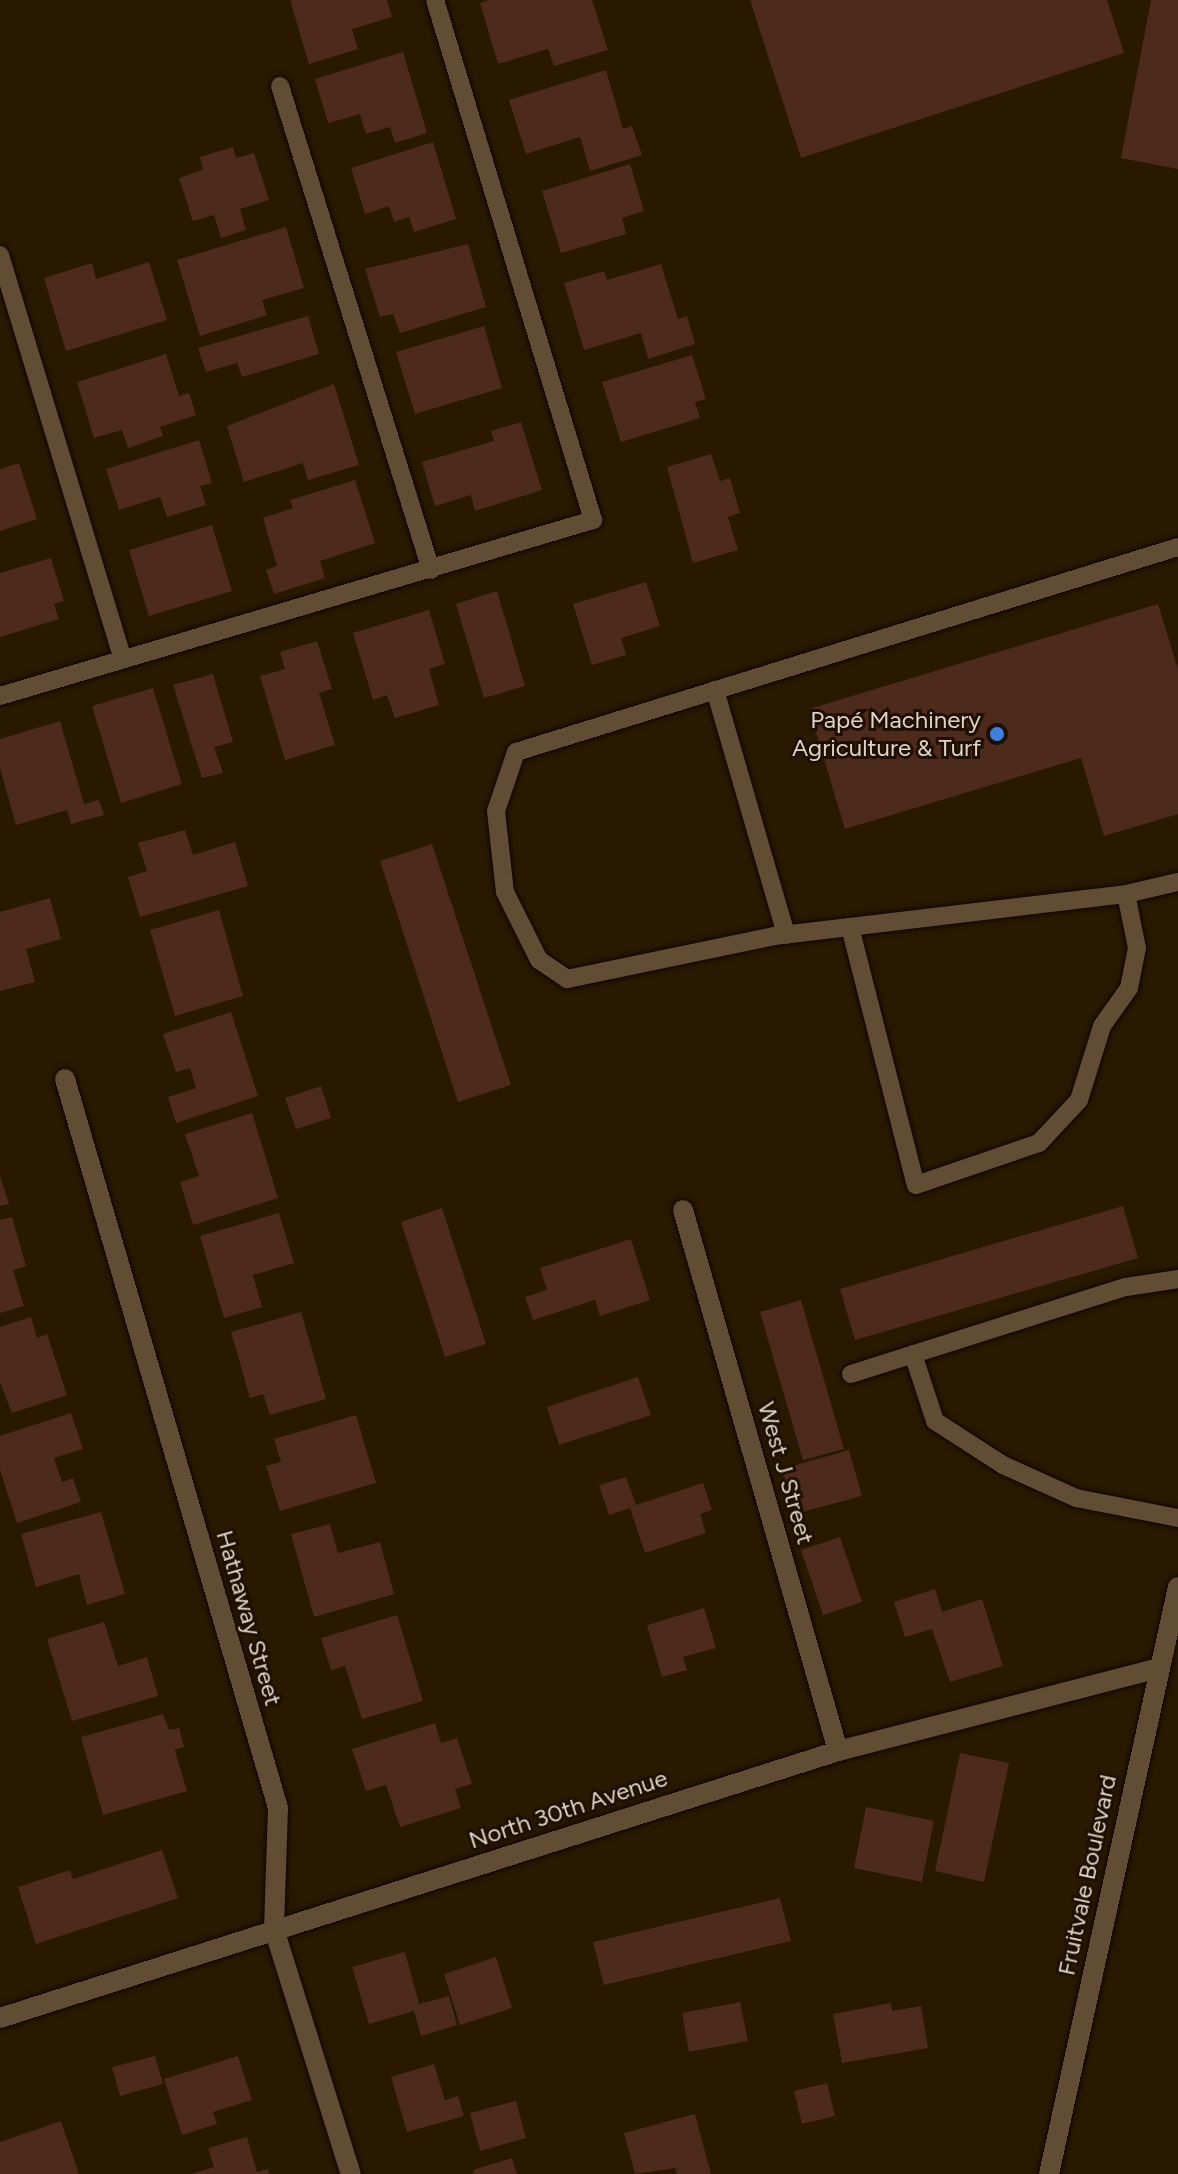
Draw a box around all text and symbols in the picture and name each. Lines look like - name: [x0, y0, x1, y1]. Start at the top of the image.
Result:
- place label: Papé Machinery Agriculture & Turf: [792, 706, 981, 762]
- marker: Papé Machinery Agriculture & Turf: [988, 725, 1006, 743]
- street label: West J Street: [752, 1398, 820, 1548]
- street label: Hathaway Street: [210, 1527, 288, 1709]
- street label: North 30th Avenue: [465, 1763, 671, 1855]
- street label: Fruitvale Boulevard: [1052, 1772, 1122, 1978]

